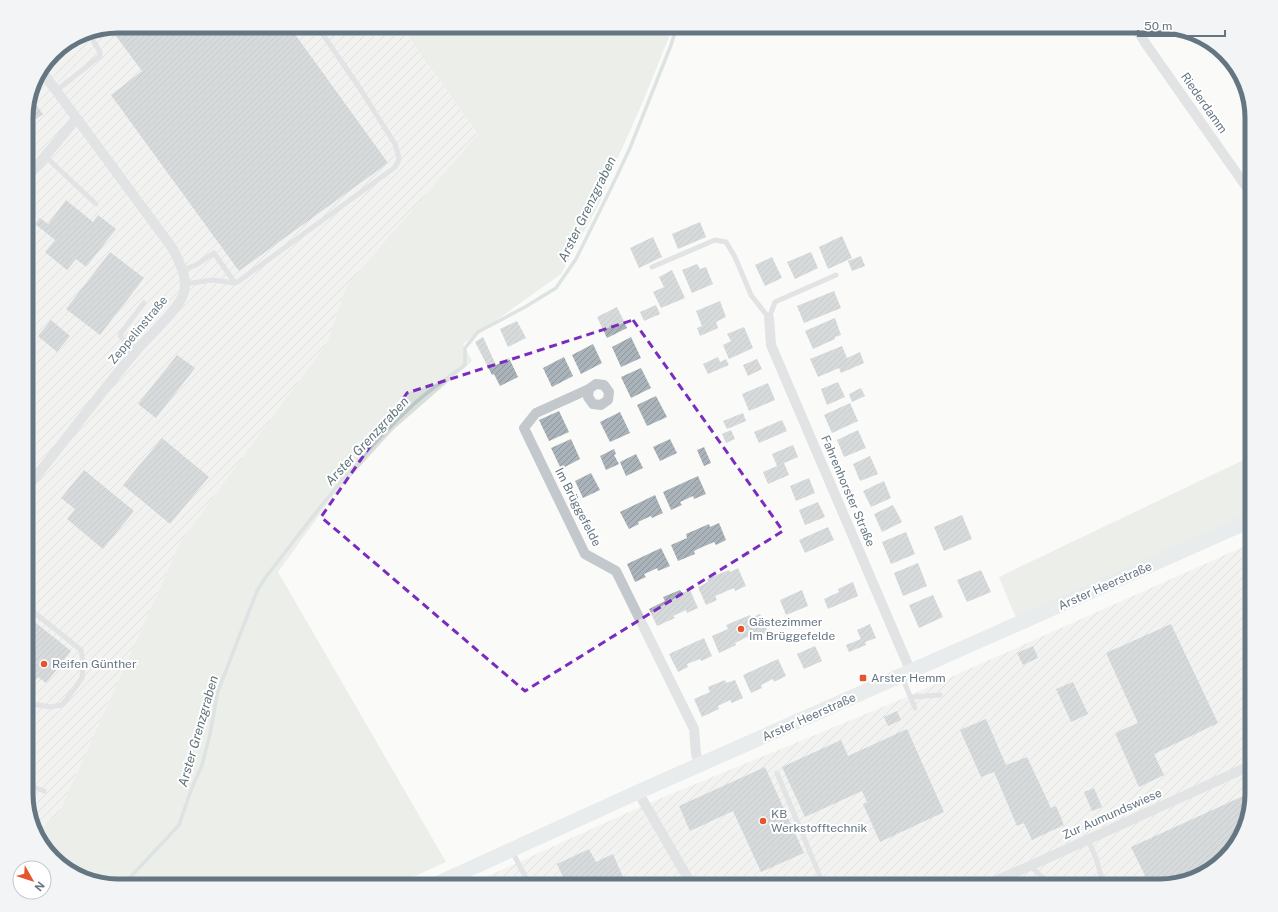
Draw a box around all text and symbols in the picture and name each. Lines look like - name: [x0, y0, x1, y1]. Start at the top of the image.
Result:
- scale bar: [1138, 12, 1225, 38]
- text: 50 m: [1144, 19, 1172, 33]
- street label: Riederdamm: [1178, 70, 1230, 136]
- water label: Arster Grenzgraben: [555, 154, 619, 264]
- street label: Zeppelinstraße: [105, 293, 171, 367]
- water label: Arster Grenzgraben: [322, 394, 412, 488]
- street label: Fahrenhorster Straße: [818, 433, 878, 549]
- street label: Im Brüggefelde: [552, 465, 604, 549]
- street label: Arster Heerstraße: [1056, 559, 1154, 613]
- place label: Gästezimmer Im Brüggefelde: [749, 615, 835, 643]
- marker: Gästezimmer Im Brüggefelde: [736, 624, 746, 634]
- place label: Reifen Günther: [52, 657, 137, 671]
- marker: Reifen Günther: [39, 659, 49, 669]
- place label: Arster Hemm: [871, 671, 946, 685]
- marker: Arster Hemm: [858, 673, 868, 683]
- water label: Arster Grenzgraben: [175, 674, 221, 788]
- street label: Arster Heerstraße: [760, 690, 858, 744]
- street label: Zur Aumundswiese: [1060, 786, 1164, 842]
- place label: KB Werkstofftechnik: [771, 807, 867, 835]
- marker: KB Werkstofftechnik: [758, 816, 768, 826]
- north arrow: [12, 860, 52, 900]
- text: N: [32, 879, 47, 893]

